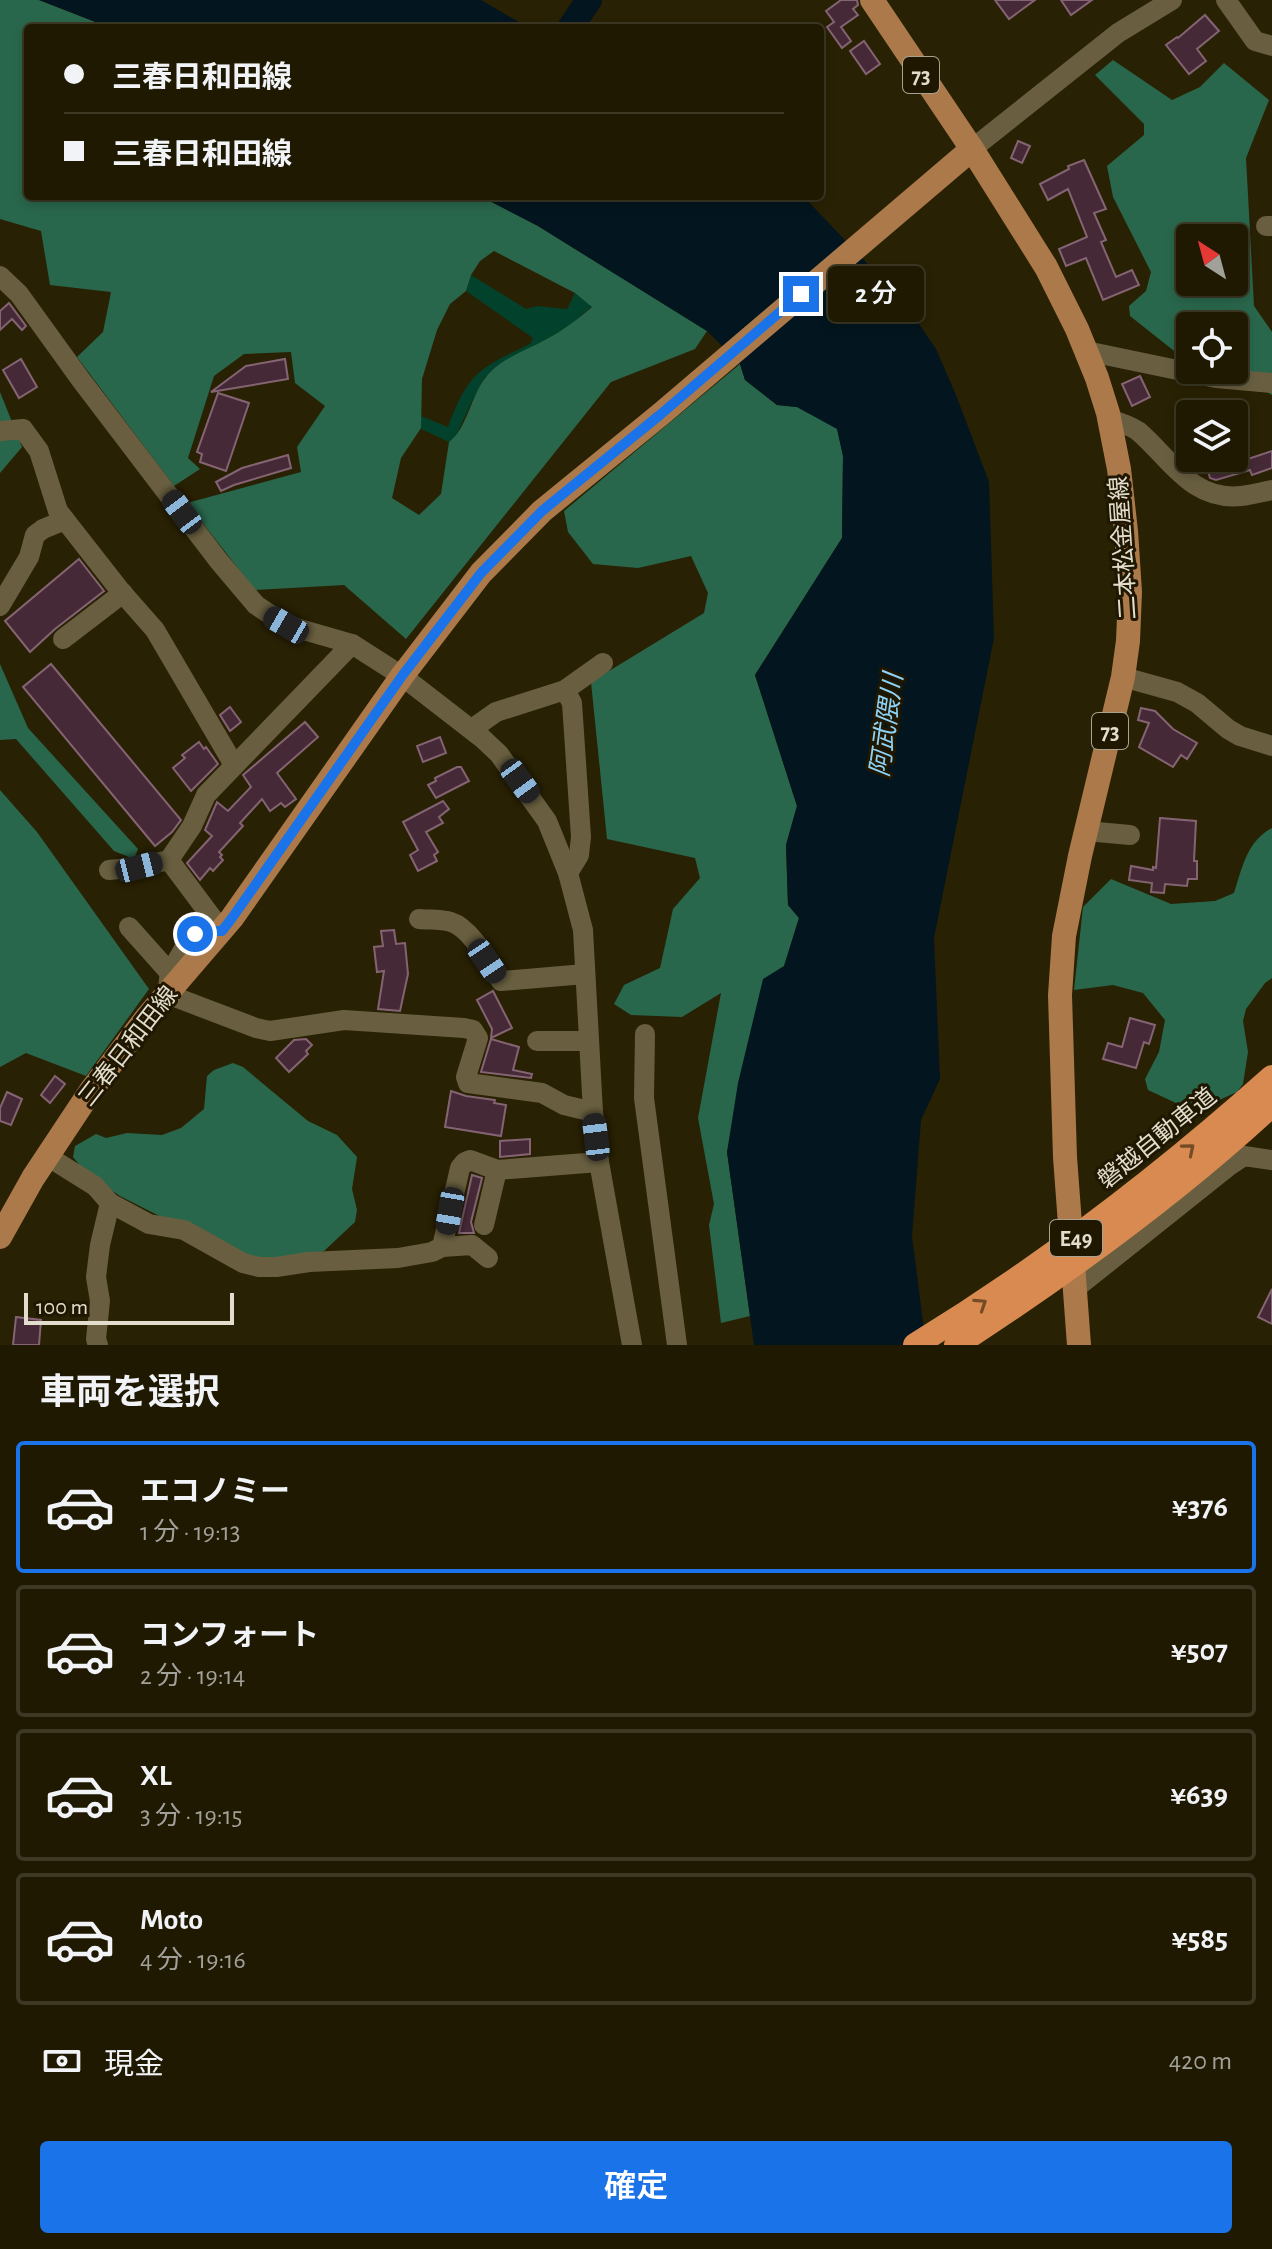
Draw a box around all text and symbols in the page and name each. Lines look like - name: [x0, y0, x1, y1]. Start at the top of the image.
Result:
- road number: 73: [903, 57, 939, 93]
- text: 三春日和田線: [112, 63, 292, 93]
- text: 三春日和田線: [112, 140, 292, 170]
- north arrow: [1176, 224, 1248, 296]
- map controls: [1176, 224, 1248, 472]
- callout: 2 分: [829, 266, 925, 322]
- route end: [783, 276, 819, 312]
- text: 2 分: [855, 281, 897, 307]
- button: locate: [1176, 312, 1248, 384]
- button: layers: [1176, 400, 1248, 472]
- street label: 二本松金屋線: [1105, 475, 1141, 621]
- car: [158, 486, 206, 538]
- car: [259, 603, 313, 647]
- water label: 阿武隈川: [866, 669, 908, 778]
- road number: 73: [1092, 713, 1128, 749]
- car: [496, 755, 544, 807]
- car: [113, 850, 165, 884]
- route start: [177, 916, 213, 952]
- car: [464, 934, 510, 988]
- street label: 三春日和田線: [73, 981, 183, 1111]
- street label: 磐越自動車道: [1093, 1083, 1221, 1193]
- car: [581, 1112, 611, 1162]
- one-way arrow: [1180, 1144, 1195, 1159]
- car: [434, 1185, 466, 1237]
- road number: E49: [1050, 1220, 1102, 1256]
- scale bar: [24, 1289, 234, 1325]
- text: 100 m: [36, 1296, 88, 1318]
- one-way arrow: [972, 1299, 987, 1314]
- text: 車両を選択: [40, 1375, 220, 1411]
- icon: car: [44, 1471, 116, 1543]
- text: エコノミー: [140, 1477, 290, 1507]
- text: ¥376: [1172, 1492, 1228, 1522]
- text: 1 分 · 19:13: [140, 1519, 241, 1545]
- icon: car: [44, 1615, 116, 1687]
- text: コンフォート: [140, 1621, 319, 1651]
- text: ¥507: [1171, 1636, 1228, 1666]
- text: 2 分 · 19:14: [140, 1663, 245, 1689]
- icon: car: [44, 1759, 116, 1831]
- text: XL: [140, 1761, 172, 1791]
- text: ¥639: [1170, 1780, 1228, 1810]
- text: 3 分 · 19:15: [140, 1803, 242, 1829]
- icon: car: [44, 1903, 116, 1975]
- text: Moto: [140, 1905, 203, 1935]
- text: ¥585: [1172, 1924, 1228, 1954]
- text: 4 分 · 19:16: [140, 1947, 246, 1973]
- icon: cash: [40, 2039, 84, 2083]
- text: 420 m: [1169, 2048, 1232, 2074]
- text: 現金: [104, 2050, 164, 2080]
- button: 確定: [40, 2141, 1232, 2233]

